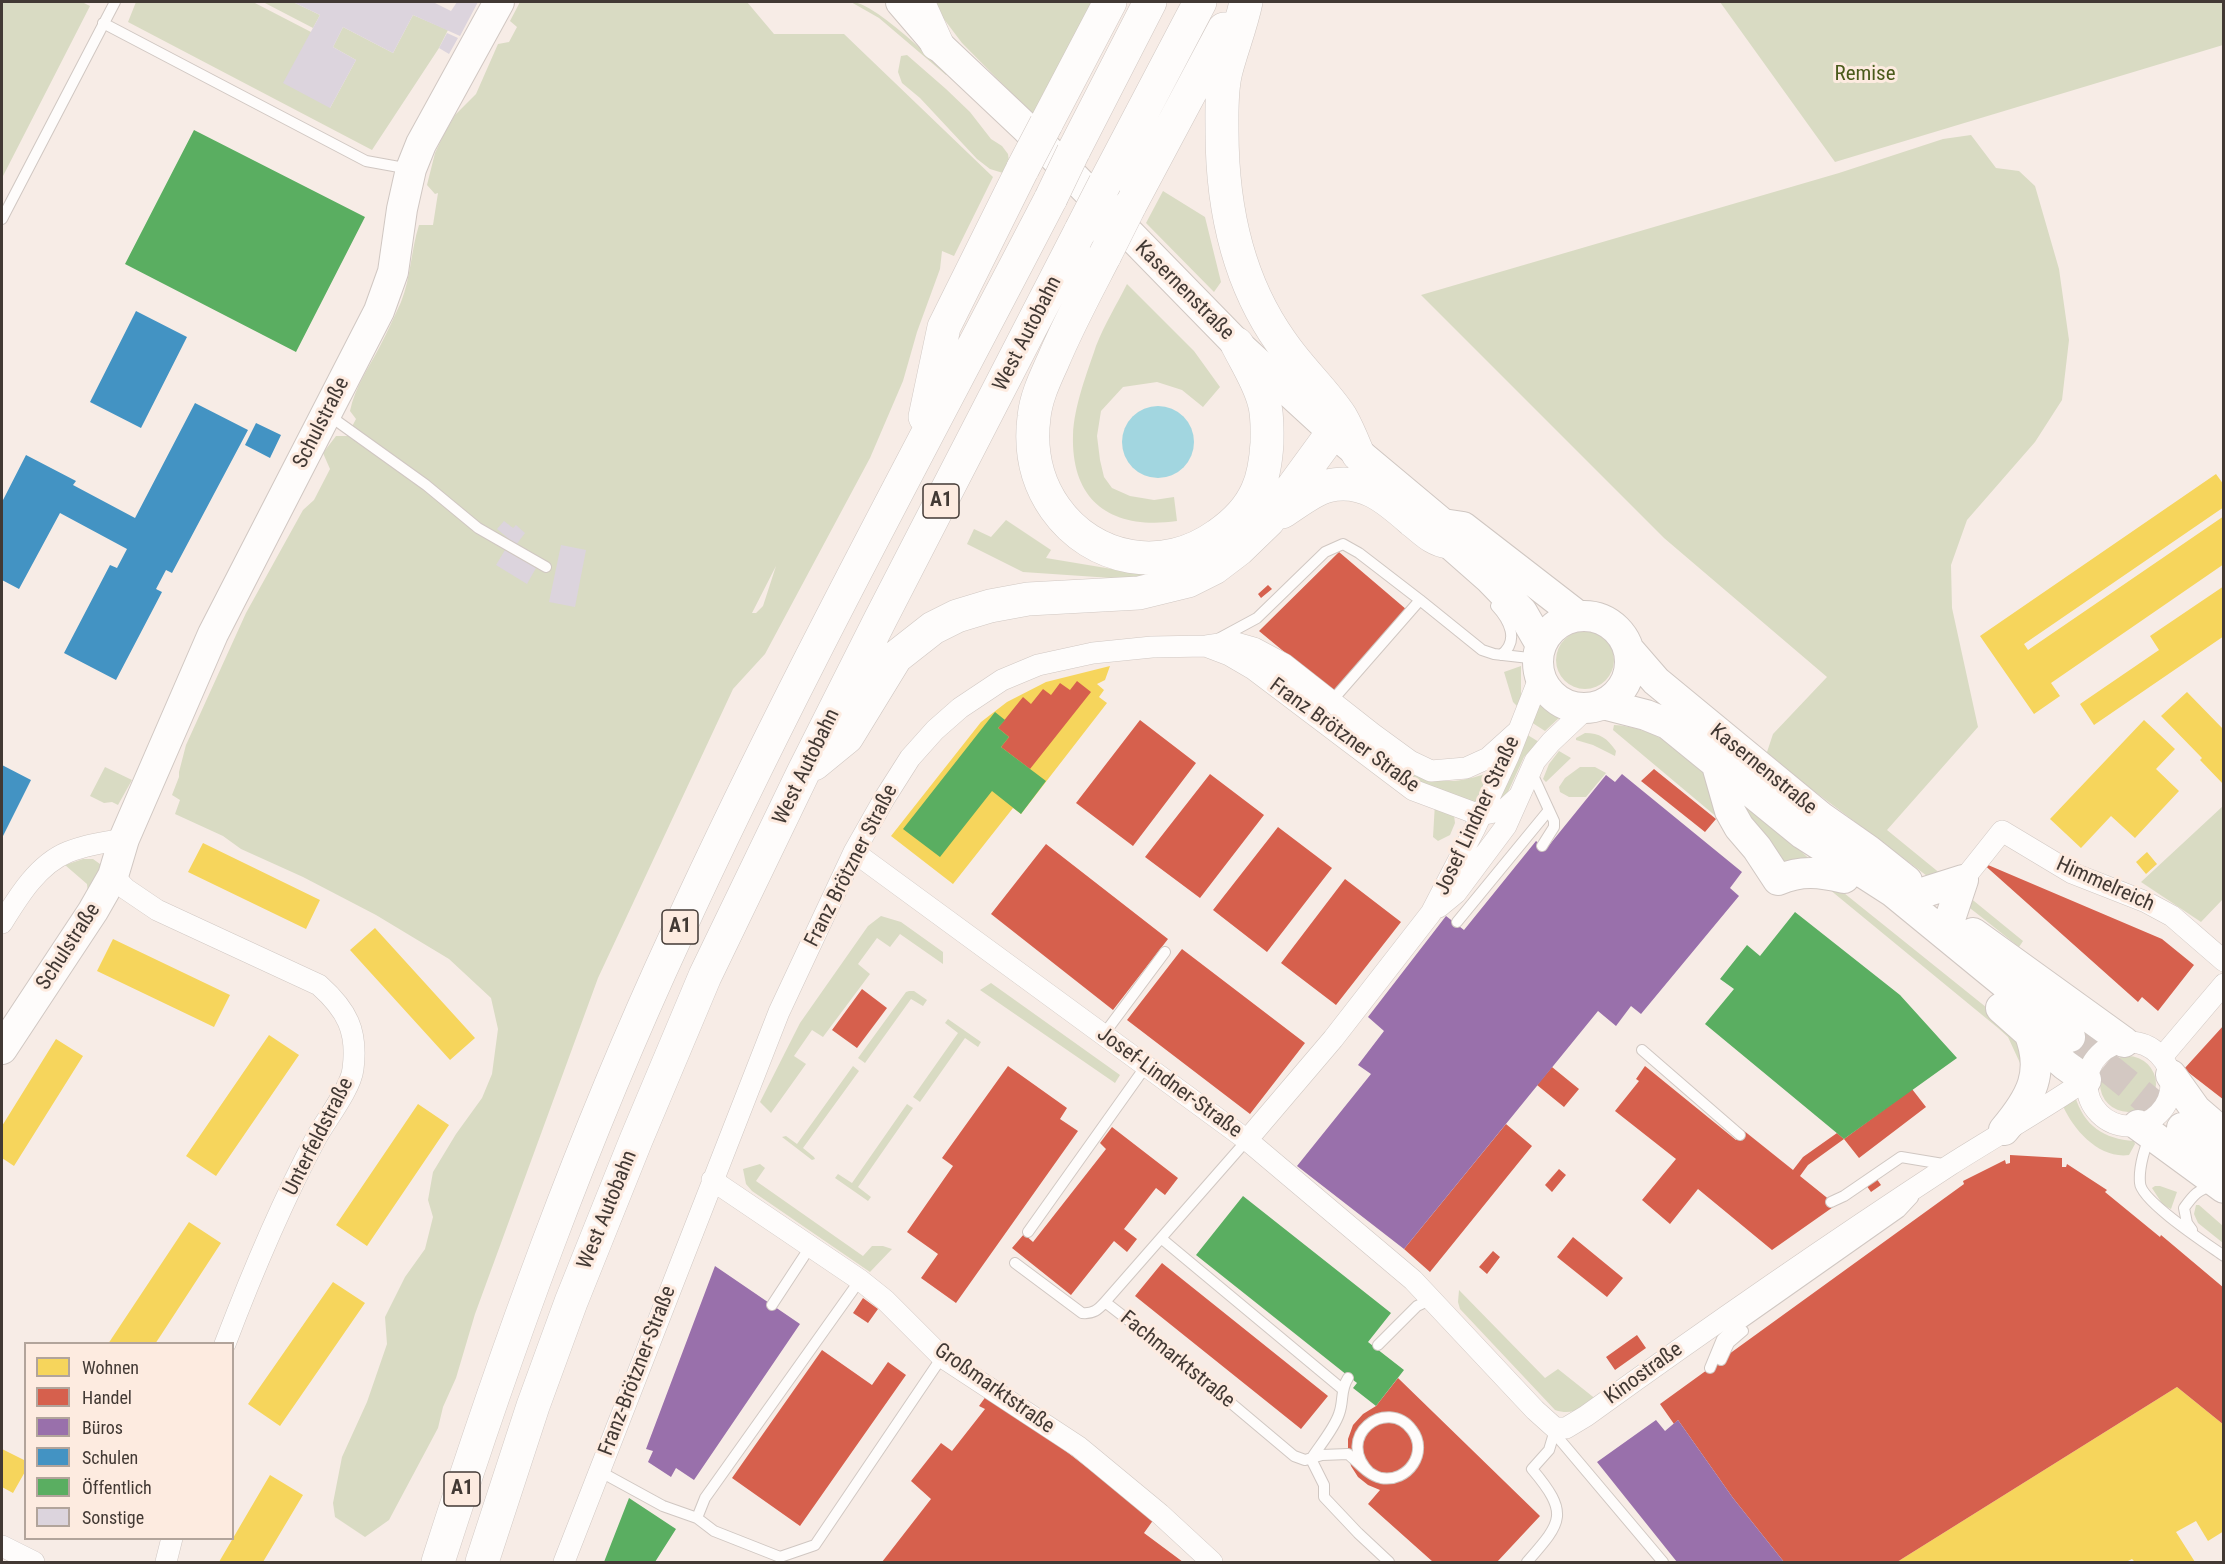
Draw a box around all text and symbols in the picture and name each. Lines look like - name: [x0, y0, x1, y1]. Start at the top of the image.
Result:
- park label: Remise: [1834, 62, 1896, 88]
- street label: Kasernenstraße: [1129, 236, 1239, 346]
- street label: West Autobahn: [988, 272, 1068, 396]
- street label: Schulstraße: [288, 373, 356, 473]
- road number: A1: [923, 484, 959, 518]
- street label: Franz Brötzner Straße: [1264, 673, 1424, 799]
- street label: West Autobahn: [768, 705, 846, 829]
- street label: Kasernenstraße: [1704, 719, 1822, 821]
- street label: Josef Lindner Straße: [1430, 733, 1526, 899]
- street label: Franz Brötzner Straße: [800, 781, 904, 951]
- street label: Himmelreich: [2052, 852, 2158, 918]
- street label: Schulstraße: [32, 899, 106, 995]
- road number: A1: [662, 910, 698, 944]
- street label: Josef-Lindner-Straße: [1092, 1022, 1246, 1144]
- street label: Unterfeldstraße: [279, 1074, 359, 1200]
- street label: West Autobahn: [573, 1147, 643, 1273]
- street label: Franz-Brötzner-Straße: [594, 1283, 682, 1459]
- street label: Fachmarktstraße: [1115, 1306, 1239, 1414]
- street label: Kinostraße: [1600, 1337, 1688, 1411]
- street label: Großmarktstraße: [929, 1338, 1059, 1440]
- legend: [24, 1342, 234, 1540]
- text: Wohnen: [82, 1357, 139, 1378]
- text: Handel: [82, 1387, 132, 1408]
- text: Büros: [82, 1417, 123, 1438]
- text: Schulen: [82, 1447, 138, 1468]
- road number: A1: [444, 1472, 480, 1506]
- text: Öffentlich: [82, 1477, 152, 1498]
- text: Sonstige: [82, 1507, 144, 1528]

